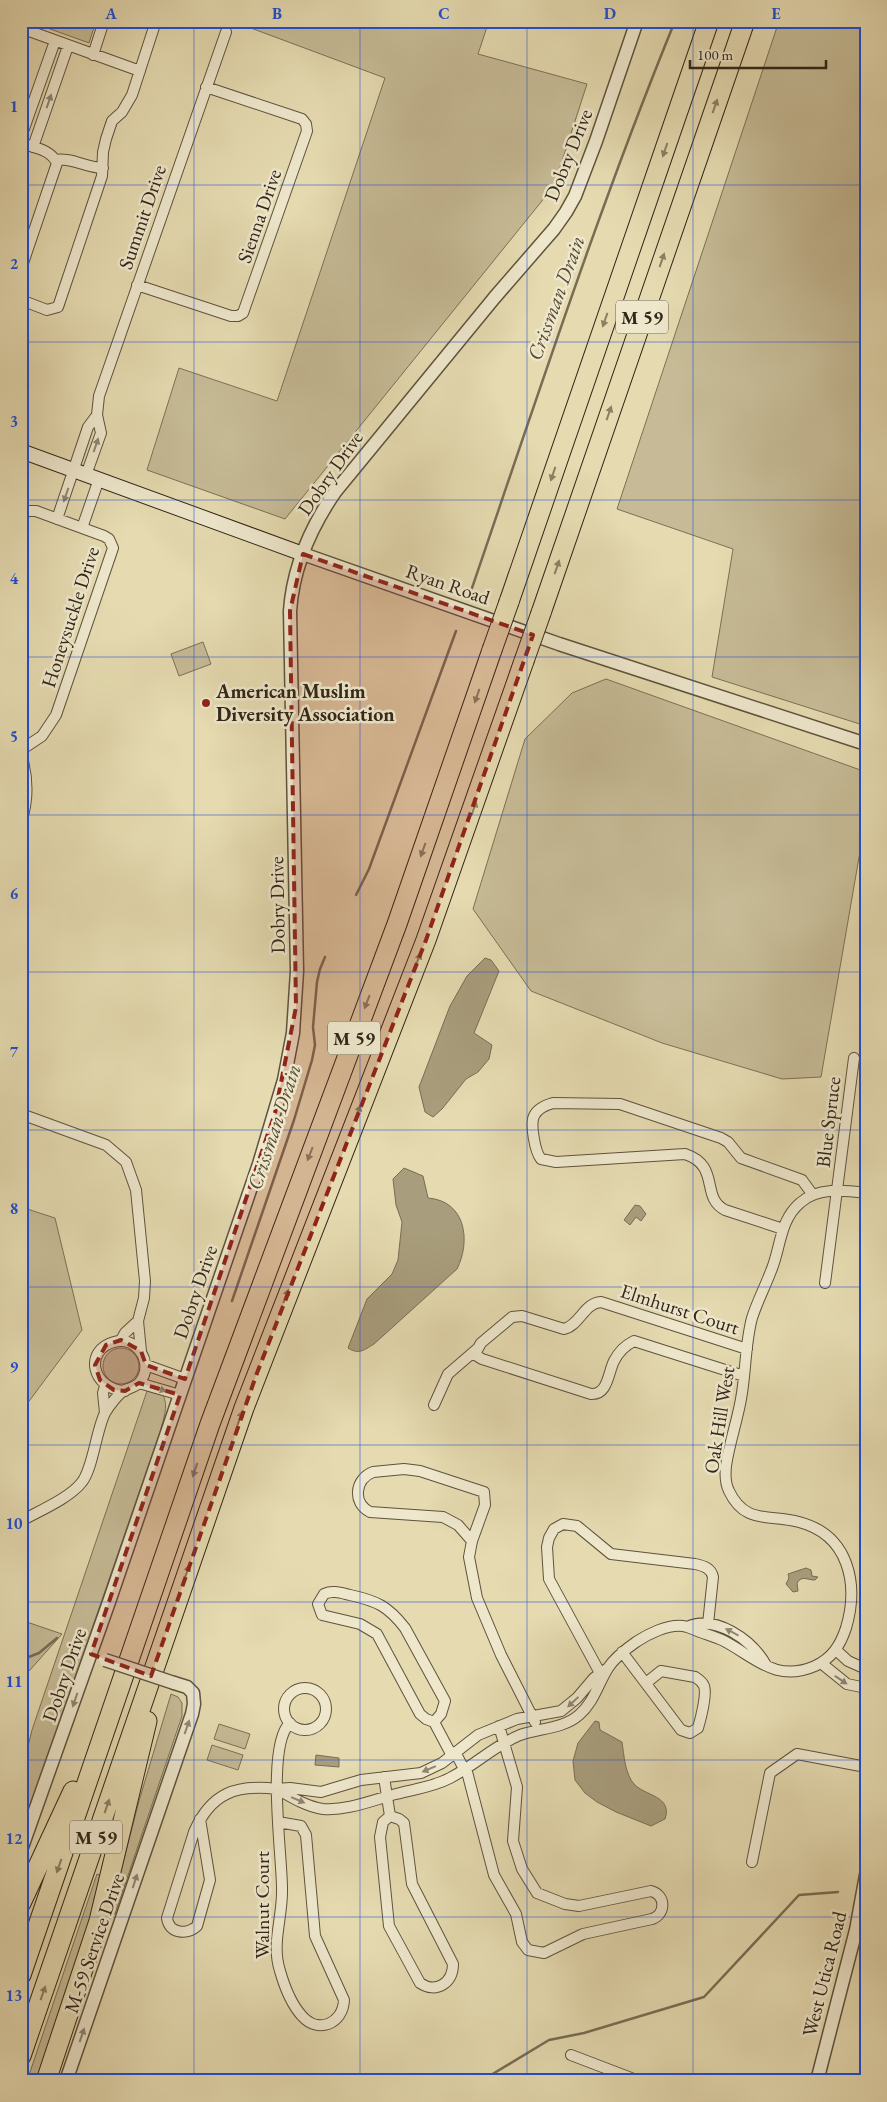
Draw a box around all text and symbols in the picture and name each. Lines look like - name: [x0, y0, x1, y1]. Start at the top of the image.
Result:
- text: A: [104, 3, 117, 24]
- text: B: [272, 3, 282, 24]
- text: C: [438, 3, 450, 24]
- text: D: [604, 3, 616, 24]
- text: E: [771, 3, 781, 24]
- scale bar: [690, 38, 826, 70]
- text: 100 m: [697, 45, 734, 64]
- one-way arrow: [45, 93, 53, 108]
- text: 1: [10, 96, 18, 117]
- one-way arrow: [711, 98, 719, 113]
- street label: Dobry Drive: [538, 105, 598, 205]
- one-way arrow: [660, 143, 668, 158]
- street label: Summit Drive: [112, 161, 172, 273]
- street label: Sienna Drive: [231, 165, 287, 266]
- water label: Crissman Drain: [521, 232, 591, 364]
- one-way arrow: [659, 252, 666, 267]
- text: 2: [10, 253, 19, 274]
- road number: M 59: [616, 300, 668, 334]
- one-way arrow: [601, 313, 609, 328]
- one-way arrow: [606, 406, 613, 421]
- text: 3: [10, 411, 18, 432]
- street label: Dobry Drive: [291, 425, 369, 520]
- one-way arrow: [93, 438, 101, 453]
- one-way arrow: [549, 467, 557, 482]
- one-way arrow: [62, 488, 70, 503]
- street label: Honeysuckle Drive: [35, 543, 105, 691]
- street label: Ryan Road: [403, 558, 494, 611]
- one-way arrow: [553, 559, 561, 574]
- text: 4: [10, 568, 19, 589]
- place label: American Muslim Diversity Association: [215, 678, 395, 727]
- one-way arrow: [473, 689, 480, 704]
- marker: American Muslim Diversity Association: [200, 697, 212, 709]
- text: 5: [10, 726, 18, 747]
- one-way arrow: [470, 800, 478, 815]
- one-way arrow: [419, 843, 427, 858]
- street label: Dobry Drive: [263, 856, 291, 954]
- text: 6: [10, 883, 19, 904]
- one-way arrow: [415, 953, 422, 968]
- one-way arrow: [363, 995, 370, 1010]
- road number: M 59: [328, 1021, 380, 1054]
- text: 7: [10, 1041, 19, 1062]
- water label: Crissman Drain: [241, 1061, 307, 1193]
- street label: Blue Spruce: [810, 1075, 846, 1169]
- one-way arrow: [355, 1105, 363, 1119]
- one-way arrow: [306, 1147, 313, 1162]
- text: 8: [10, 1198, 18, 1219]
- street label: Dobry Drive: [167, 1242, 223, 1342]
- street label: Elmhurst Court: [617, 1278, 743, 1341]
- one-way arrow: [283, 1288, 291, 1303]
- text: 9: [10, 1356, 19, 1377]
- street label: Oak Hill West: [698, 1364, 740, 1475]
- one-way arrow: [152, 1385, 167, 1393]
- one-way arrow: [237, 1411, 244, 1426]
- one-way arrow: [190, 1463, 198, 1478]
- text: 10: [6, 1513, 23, 1534]
- one-way arrow: [183, 1564, 191, 1579]
- street label: Dobry Drive: [36, 1625, 92, 1725]
- one-way arrow: [725, 1628, 739, 1637]
- text: 11: [6, 1671, 22, 1692]
- one-way arrow: [835, 1675, 848, 1684]
- one-way arrow: [71, 1693, 78, 1708]
- one-way arrow: [567, 1696, 579, 1708]
- one-way arrow: [184, 1719, 192, 1734]
- one-way arrow: [422, 1766, 436, 1774]
- one-way arrow: [291, 1797, 306, 1805]
- one-way arrow: [103, 1798, 111, 1813]
- road number: M 59: [70, 1820, 122, 1854]
- text: 12: [6, 1828, 23, 1849]
- street label: Walnut Court: [249, 1850, 275, 1959]
- one-way arrow: [55, 1859, 63, 1874]
- street label: M-59 Service Drive: [58, 1869, 130, 2016]
- one-way arrow: [132, 1873, 140, 1888]
- street label: West Utica Road: [796, 1908, 852, 2039]
- text: 13: [6, 1985, 22, 2006]
- one-way arrow: [39, 1985, 47, 2000]
- one-way arrow: [79, 2027, 87, 2042]

